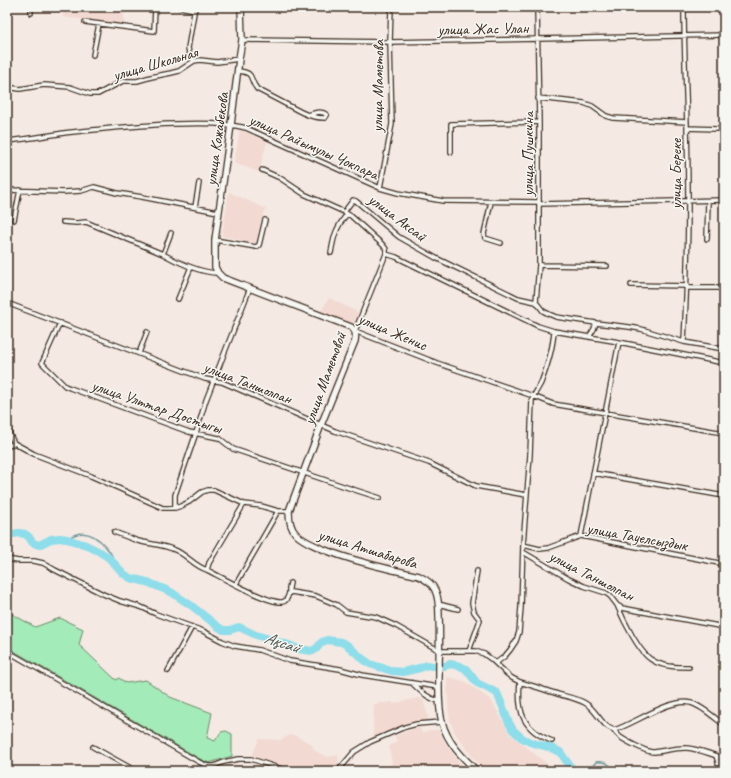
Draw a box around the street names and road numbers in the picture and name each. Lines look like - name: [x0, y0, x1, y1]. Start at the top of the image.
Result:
- street label: улица Жас Улан: [436, 18, 530, 40]
- street label: улица Маметова: [367, 39, 389, 133]
- street label: улица Школьная: [110, 42, 201, 86]
- street label: улица Кожабекова: [200, 90, 234, 188]
- street label: улица Райымулы Чокпара: [245, 109, 383, 185]
- street label: улица Пушкина: [518, 110, 538, 197]
- street label: улица Береке: [666, 137, 686, 210]
- street label: улица Аксай: [364, 189, 431, 247]
- street label: улица Женис: [354, 308, 431, 356]
- street label: улица Маметовой: [299, 328, 351, 428]
- street label: улица Таншолпан: [200, 357, 296, 409]
- street label: улица Улттар Достыгы: [88, 375, 226, 439]
- street label: улица Тауелсыздык: [584, 518, 691, 556]
- street label: улица Атшабарова: [315, 524, 420, 574]
- street label: улица Таншолпан: [545, 545, 639, 606]

